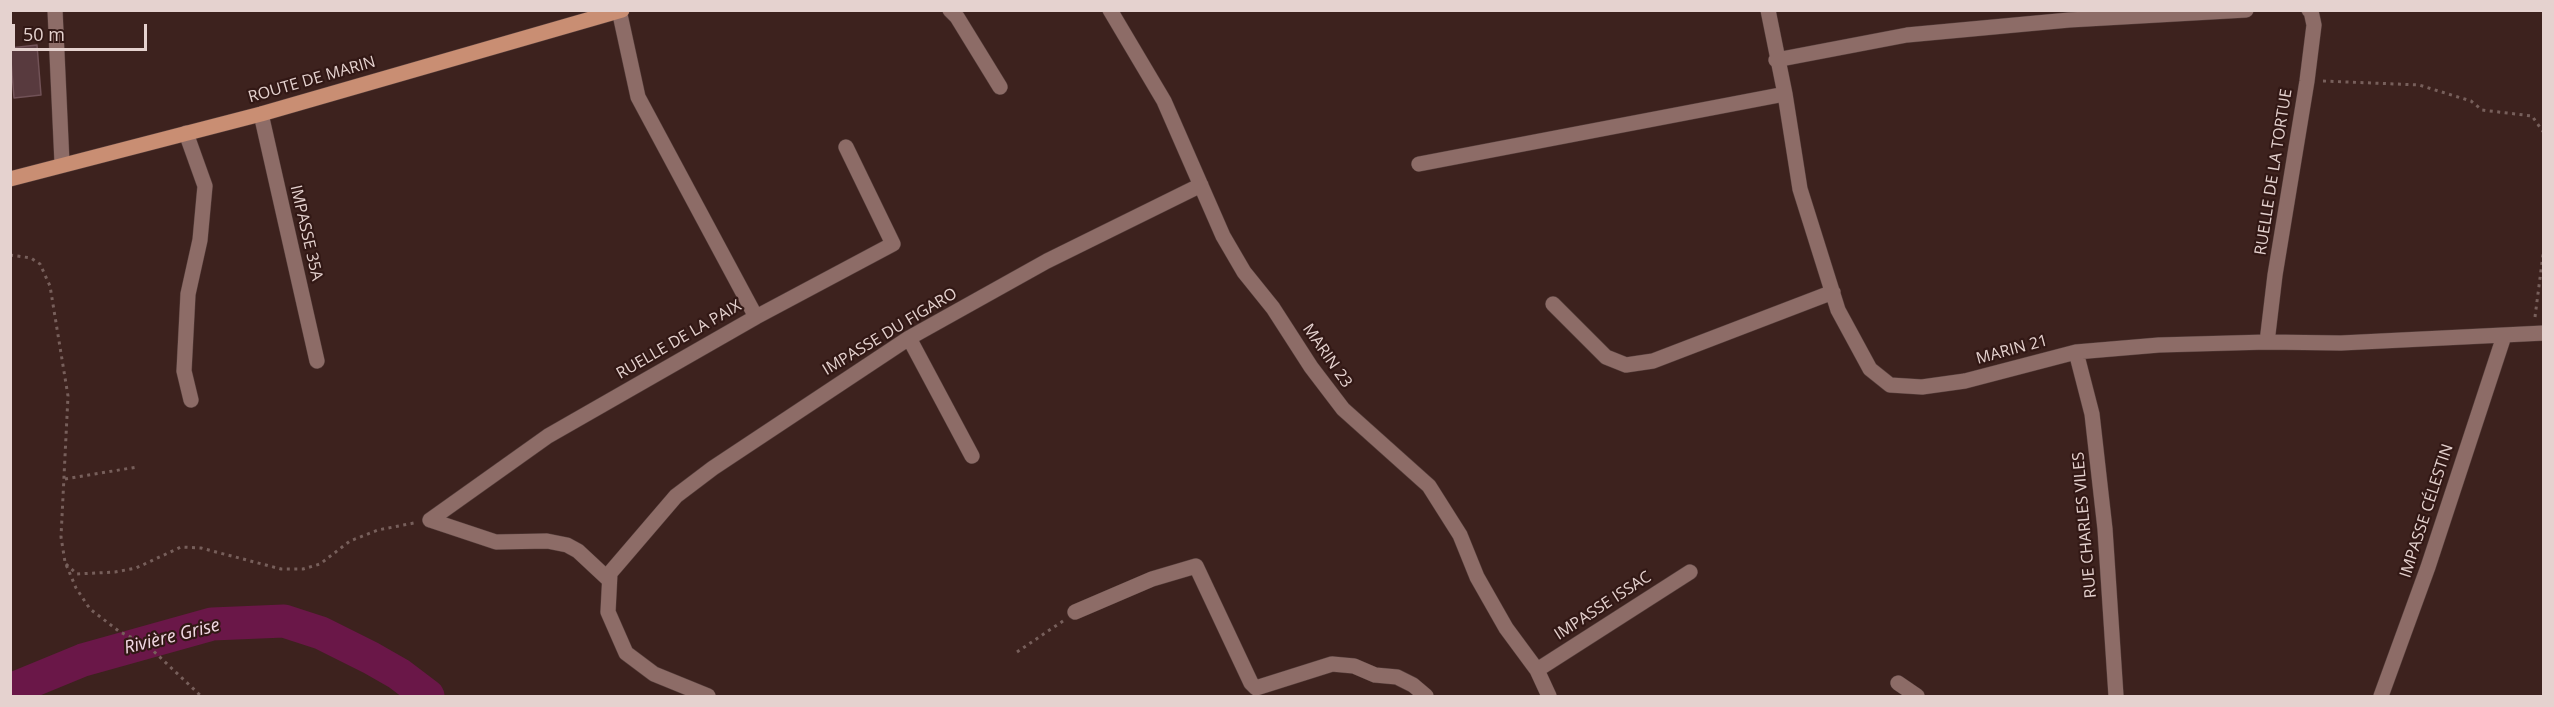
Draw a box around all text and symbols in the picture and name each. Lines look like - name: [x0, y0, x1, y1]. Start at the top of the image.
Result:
- scale bar: [15, 12, 150, 50]
- text: 50 m: [23, 22, 65, 46]
- street label: ROUTE DE MARIN: [246, 53, 378, 107]
- street label: RUELLE DE LA TORTUE: [2251, 88, 2297, 256]
- street label: IMPASSE 35A: [286, 183, 326, 283]
- street label: IMPASSE DU FIGARO: [819, 284, 961, 380]
- street label: RUELLE DE LA PAIX: [613, 296, 745, 384]
- street label: MARIN 23: [1298, 320, 1356, 392]
- street label: MARIN 21: [1974, 331, 2050, 369]
- street label: IMPASSE CÉLESTIN: [2396, 442, 2458, 580]
- street label: RUE CHARLES VILES: [2069, 451, 2101, 599]
- street label: IMPASSE ISSAC: [1551, 568, 1655, 644]
- water label: Rivière Grise: [122, 615, 222, 659]

